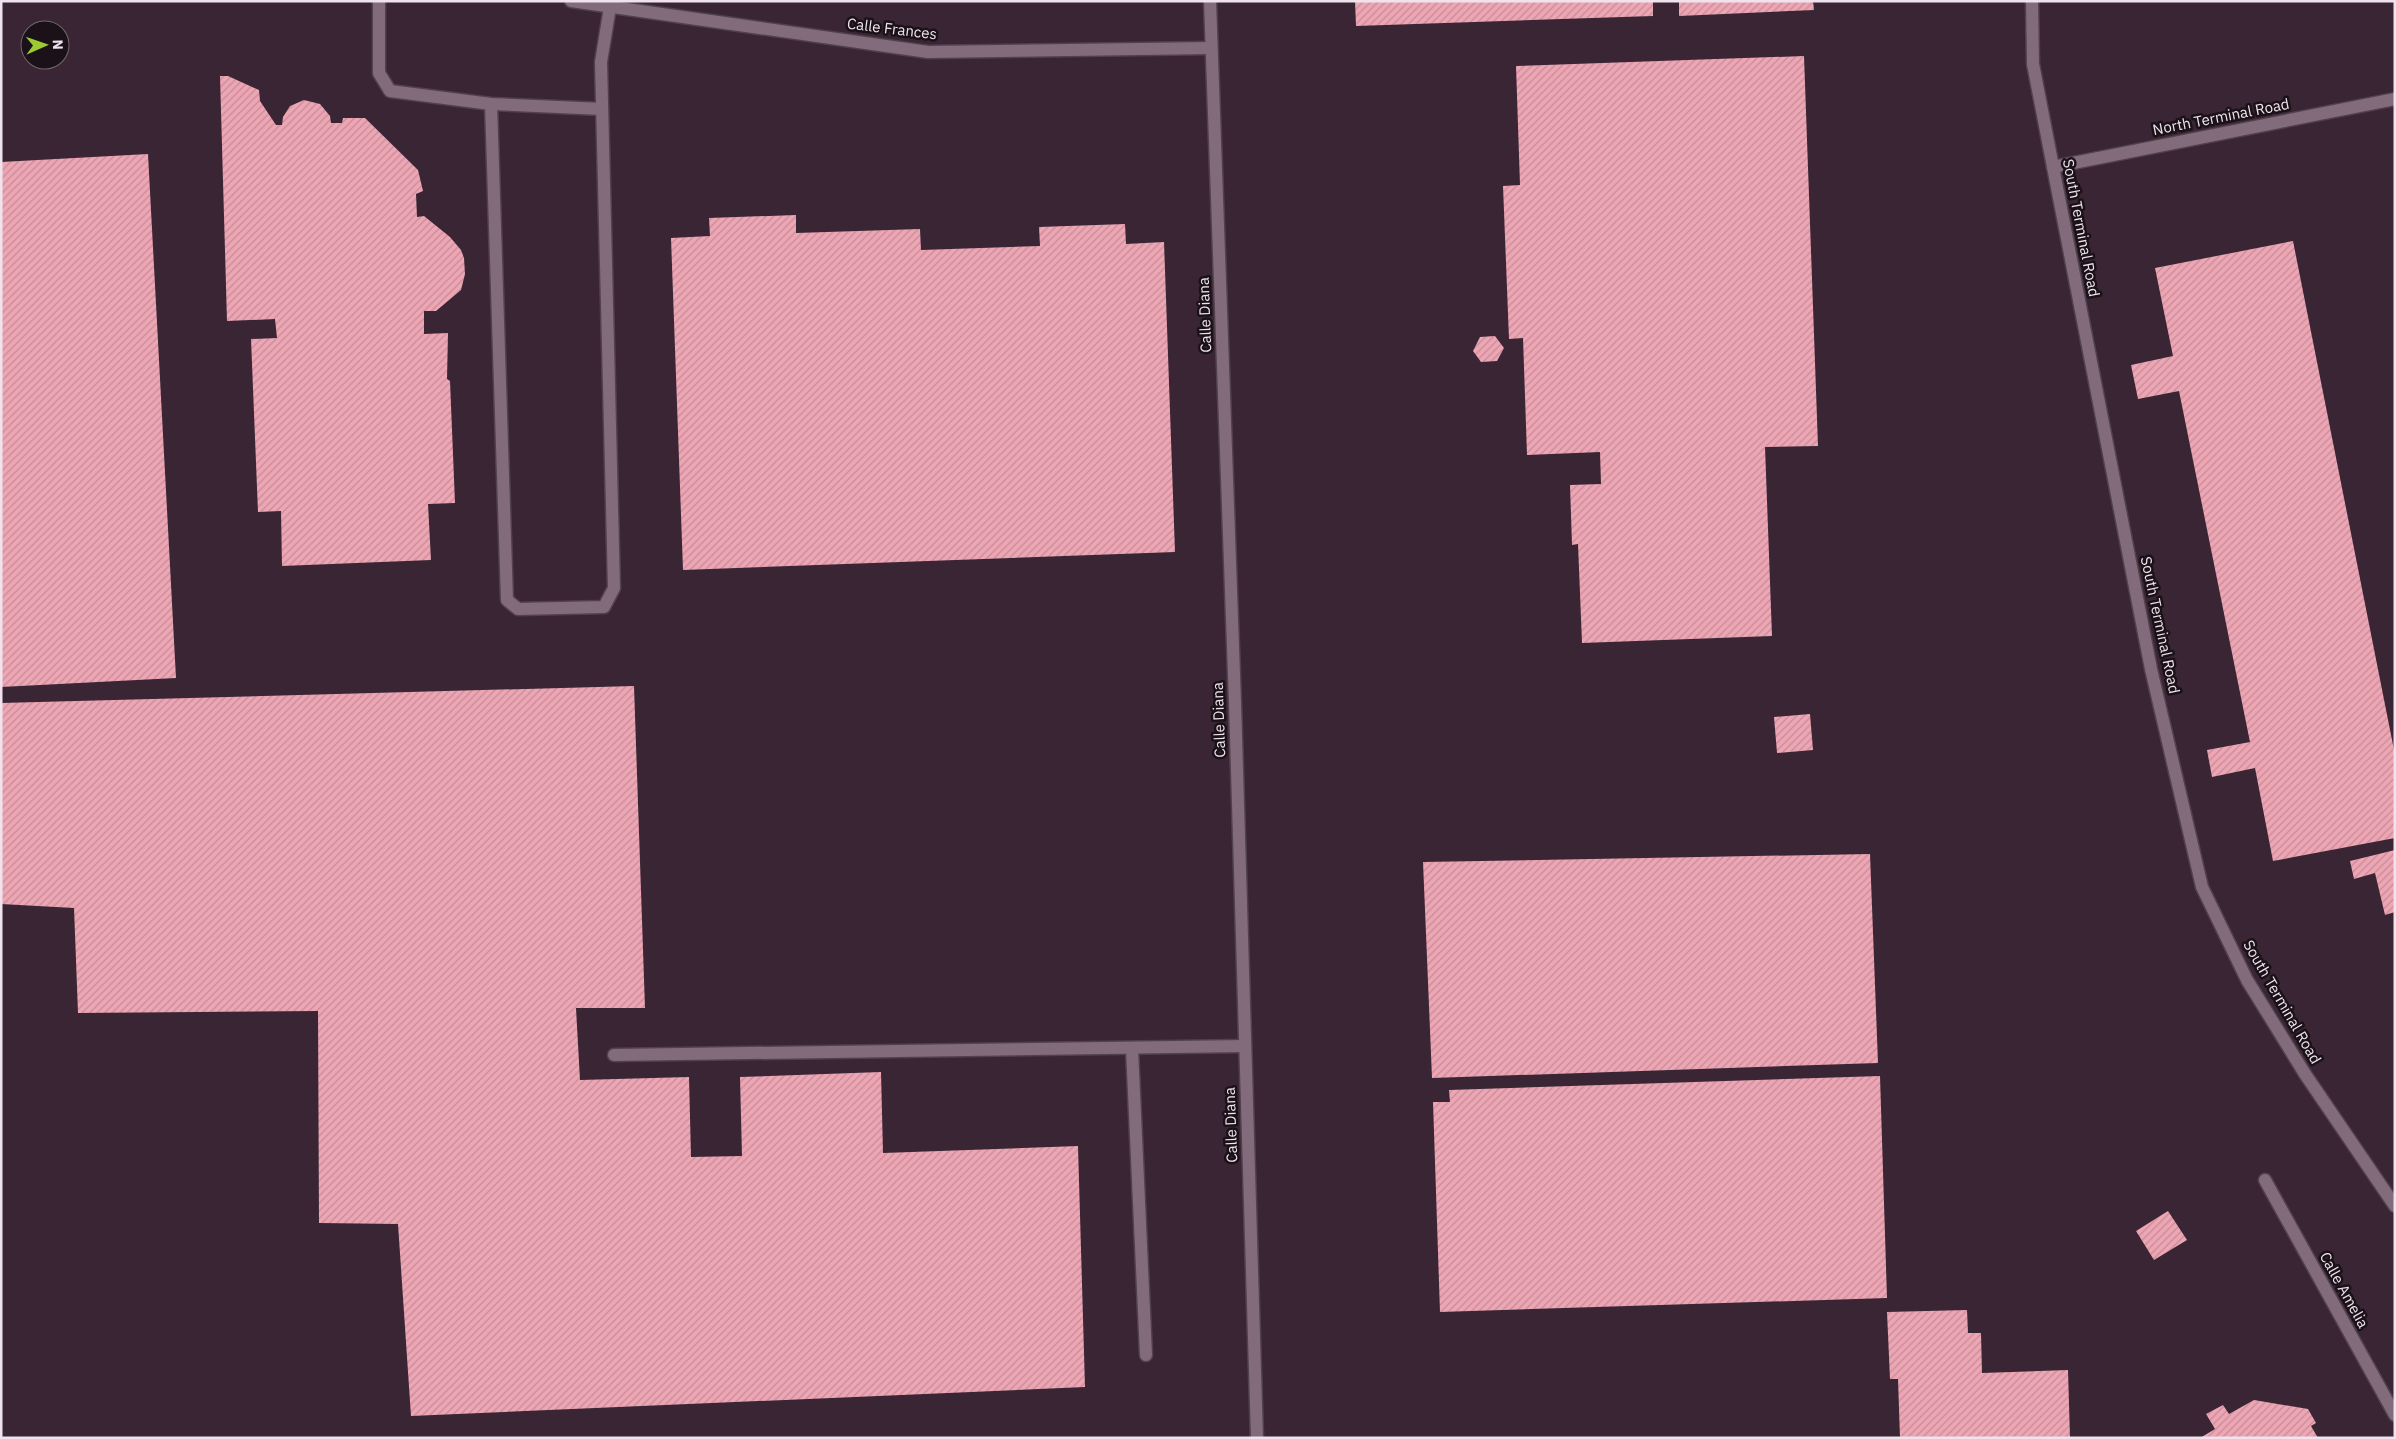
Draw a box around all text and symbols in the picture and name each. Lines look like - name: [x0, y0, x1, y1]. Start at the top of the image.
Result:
- street label: Calle Frances: [846, 14, 938, 43]
- north arrow: [20, 20, 70, 70]
- text: N: [49, 39, 67, 50]
- street label: North Terminal Road: [2151, 94, 2291, 139]
- street label: South Terminal Road: [2059, 157, 2104, 298]
- street label: Calle Diana: [1194, 277, 1215, 353]
- street label: South Terminal Road: [2137, 555, 2184, 695]
- street label: Calle Diana: [1208, 682, 1229, 758]
- street label: South Terminal Road: [2239, 936, 2326, 1067]
- street label: Calle Diana: [1220, 1087, 1241, 1163]
- street label: Calle Amelia: [2316, 1248, 2373, 1331]

